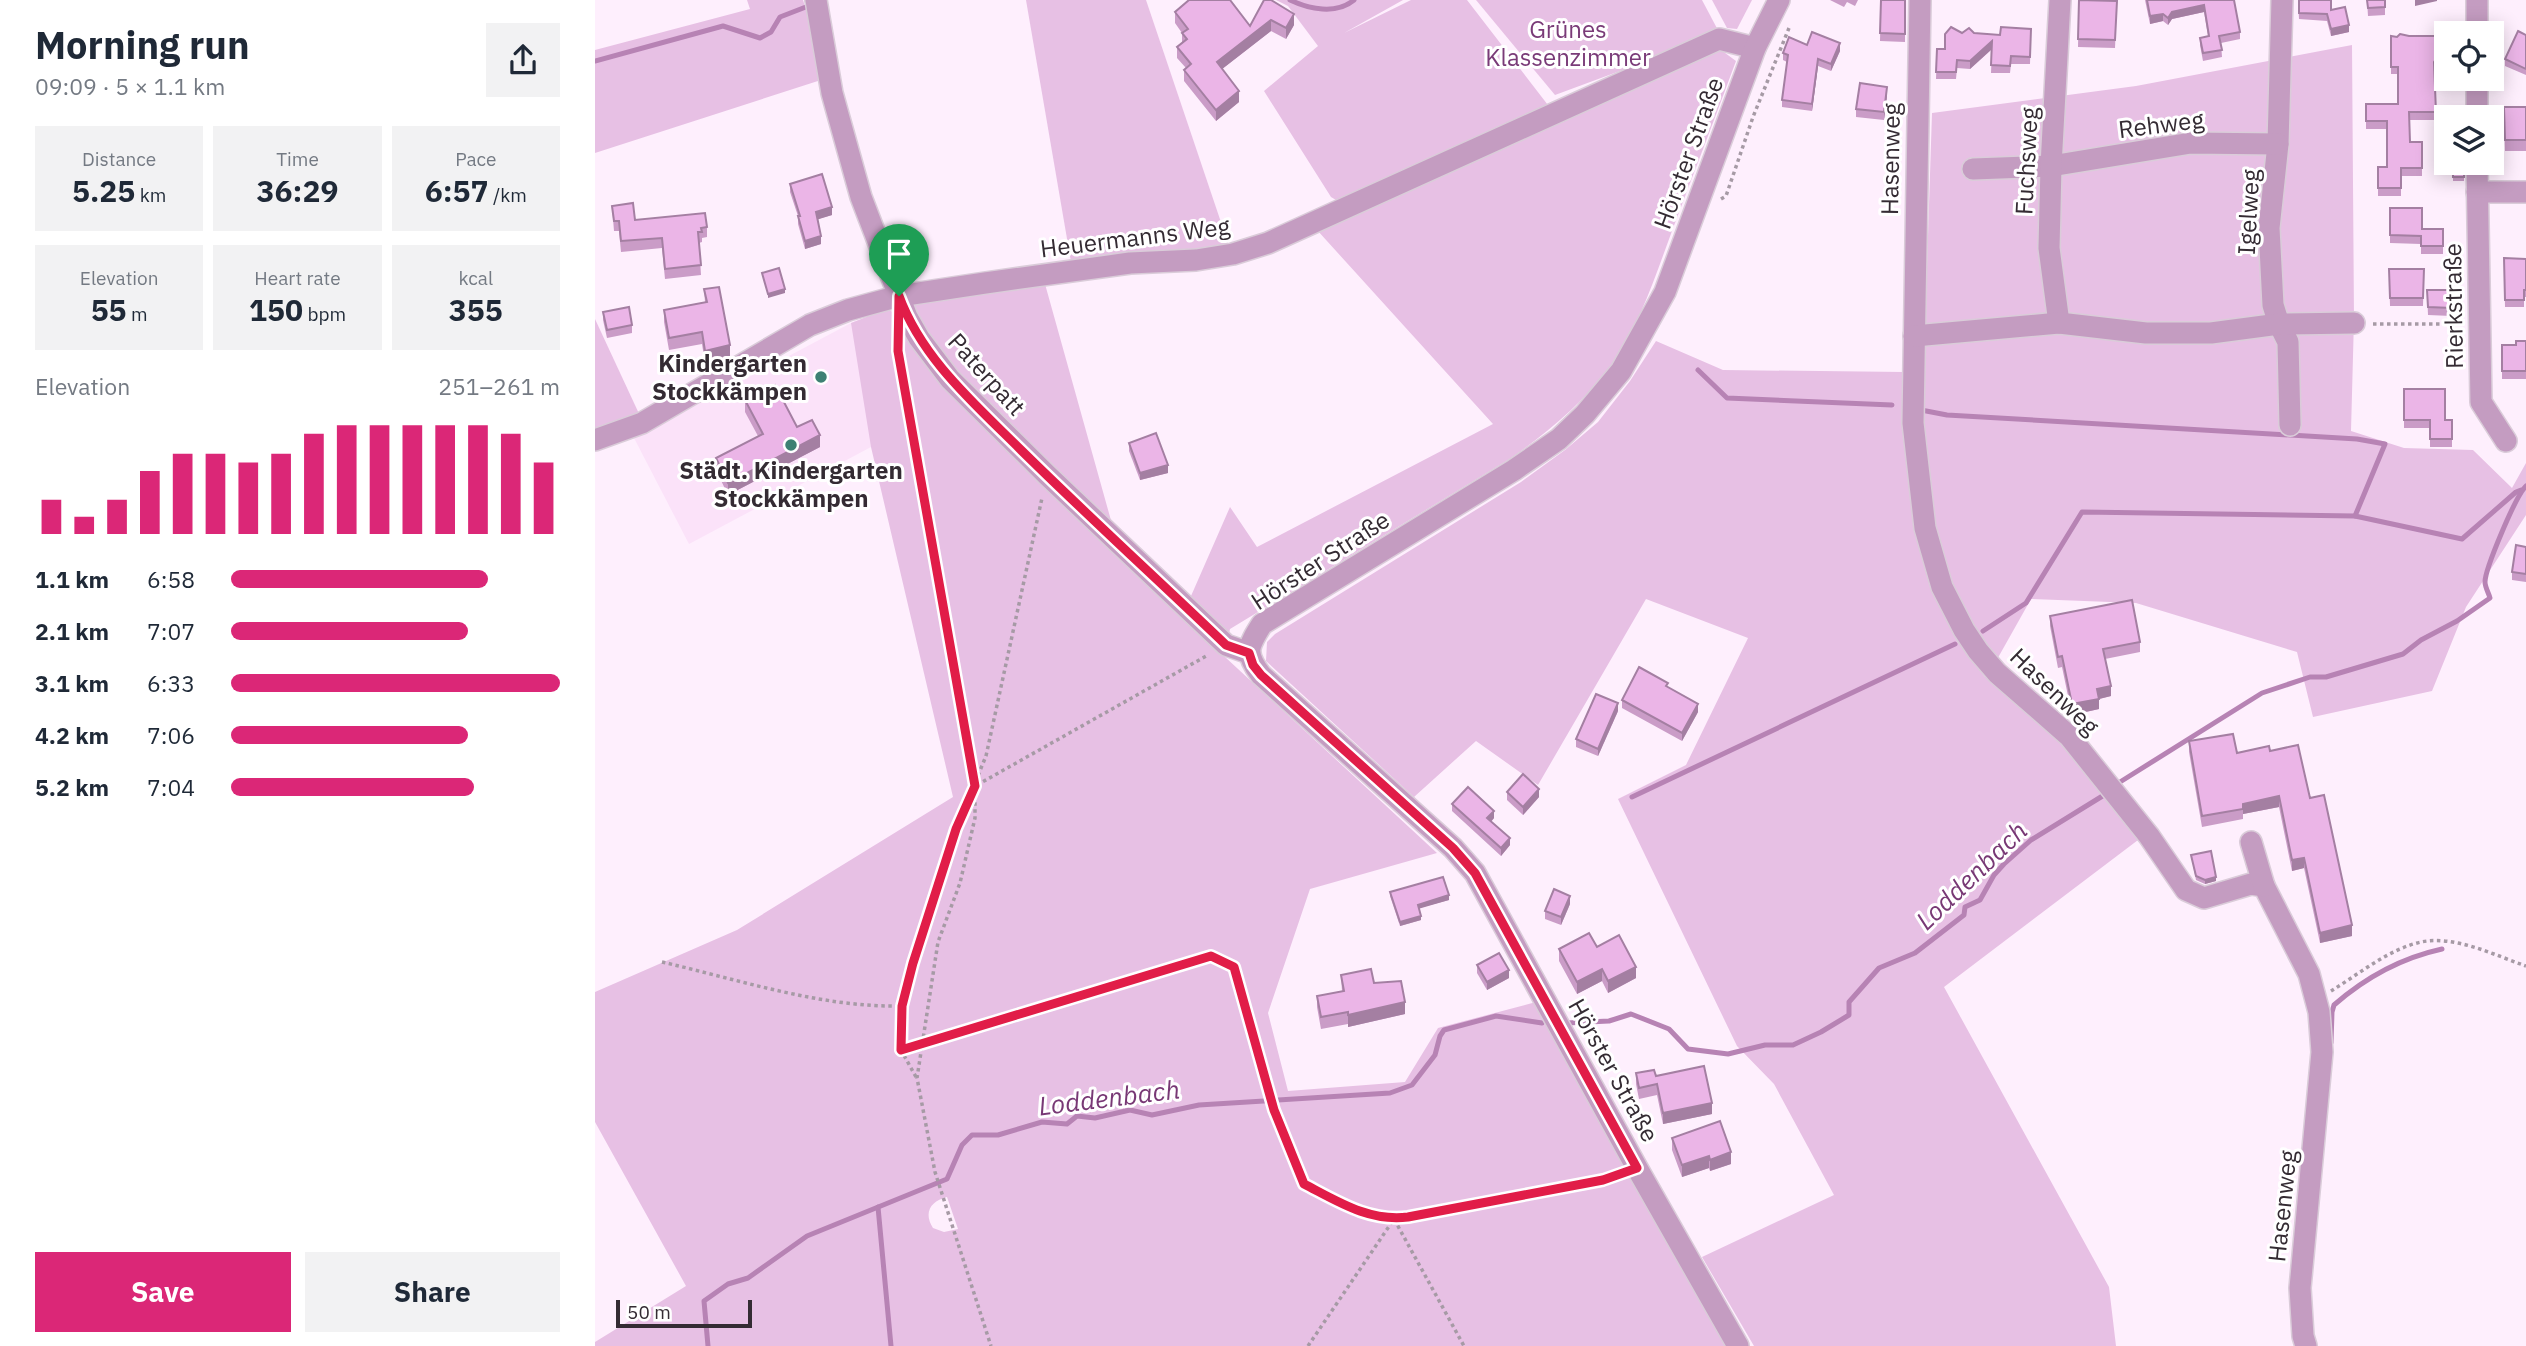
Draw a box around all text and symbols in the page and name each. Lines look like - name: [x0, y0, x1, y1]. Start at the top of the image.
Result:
- park label: Grünes Klassenzimmer: [1485, 13, 1651, 73]
- text: Morning run: [35, 20, 250, 69]
- map controls: [2434, 21, 2504, 175]
- button: locate: [2434, 21, 2504, 91]
- button: share: [486, 23, 560, 97]
- text: 09:09 · 5 × 1.1 km: [35, 71, 225, 101]
- street label: Hörster Straße: [1646, 73, 1730, 233]
- street label: Hasenweg: [1873, 102, 1907, 215]
- street label: Rehweg: [2116, 103, 2206, 145]
- button: layers: [2434, 105, 2504, 175]
- street label: Fuchsweg: [2007, 106, 2045, 216]
- text: Distance: [82, 147, 156, 171]
- text: Time: [276, 147, 319, 171]
- text: Pace: [455, 147, 497, 171]
- street label: Igelweg: [2230, 168, 2266, 256]
- text: 5.25: [72, 171, 135, 210]
- text: 36:29: [257, 171, 338, 210]
- text: 6:57: [425, 171, 489, 210]
- text: km: [135, 183, 166, 207]
- text: /km: [489, 183, 527, 207]
- street label: Heuermanns Weg: [1038, 209, 1232, 265]
- pin: [869, 224, 929, 296]
- icon: arrive: [880, 235, 918, 273]
- street label: Rierkstraße: [2436, 243, 2470, 369]
- text: Elevation: [80, 266, 159, 290]
- text: Heart rate: [254, 266, 341, 290]
- text: kcal: [459, 266, 493, 290]
- text: 55: [91, 290, 127, 329]
- text: 150: [249, 290, 303, 329]
- text: 355: [449, 290, 503, 329]
- text: m: [127, 302, 148, 326]
- text: bpm: [303, 302, 346, 326]
- street label: Paterpatt: [941, 326, 1033, 422]
- place label: Kindergarten Stockkämpen: [652, 347, 807, 407]
- marker: Kindergarten Stockkämpen: [813, 369, 829, 385]
- text: Elevation: [35, 371, 130, 401]
- text: 251–261 m: [438, 371, 560, 401]
- marker: Städt. Kindergarten Stockkämpen: [783, 437, 799, 453]
- place label: Städt. Kindergarten Stockkämpen: [679, 454, 903, 514]
- street label: Hörster Straße: [1245, 503, 1395, 617]
- text: 1.1 km: [35, 564, 109, 594]
- text: 6:58: [147, 564, 195, 594]
- text: 2.1 km: [35, 616, 109, 646]
- text: 7:07: [147, 616, 195, 646]
- street label: Hasenweg: [2003, 640, 2107, 742]
- text: 3.1 km: [35, 668, 109, 698]
- text: 6:33: [147, 668, 195, 698]
- text: 4.2 km: [35, 720, 109, 750]
- text: 7:06: [147, 720, 195, 750]
- text: 5.2 km: [35, 772, 109, 802]
- text: 7:04: [147, 772, 195, 802]
- water label: Loddenbach: [1908, 813, 2034, 937]
- street label: Hörster Straße: [1561, 993, 1667, 1147]
- water label: Loddenbach: [1036, 1071, 1182, 1123]
- street label: Hasenweg: [2260, 1148, 2304, 1264]
- button: Save: [35, 1252, 291, 1332]
- button: Share: [305, 1252, 560, 1332]
- scale bar: [616, 1297, 753, 1329]
- text: 50 m: [627, 1300, 671, 1324]

